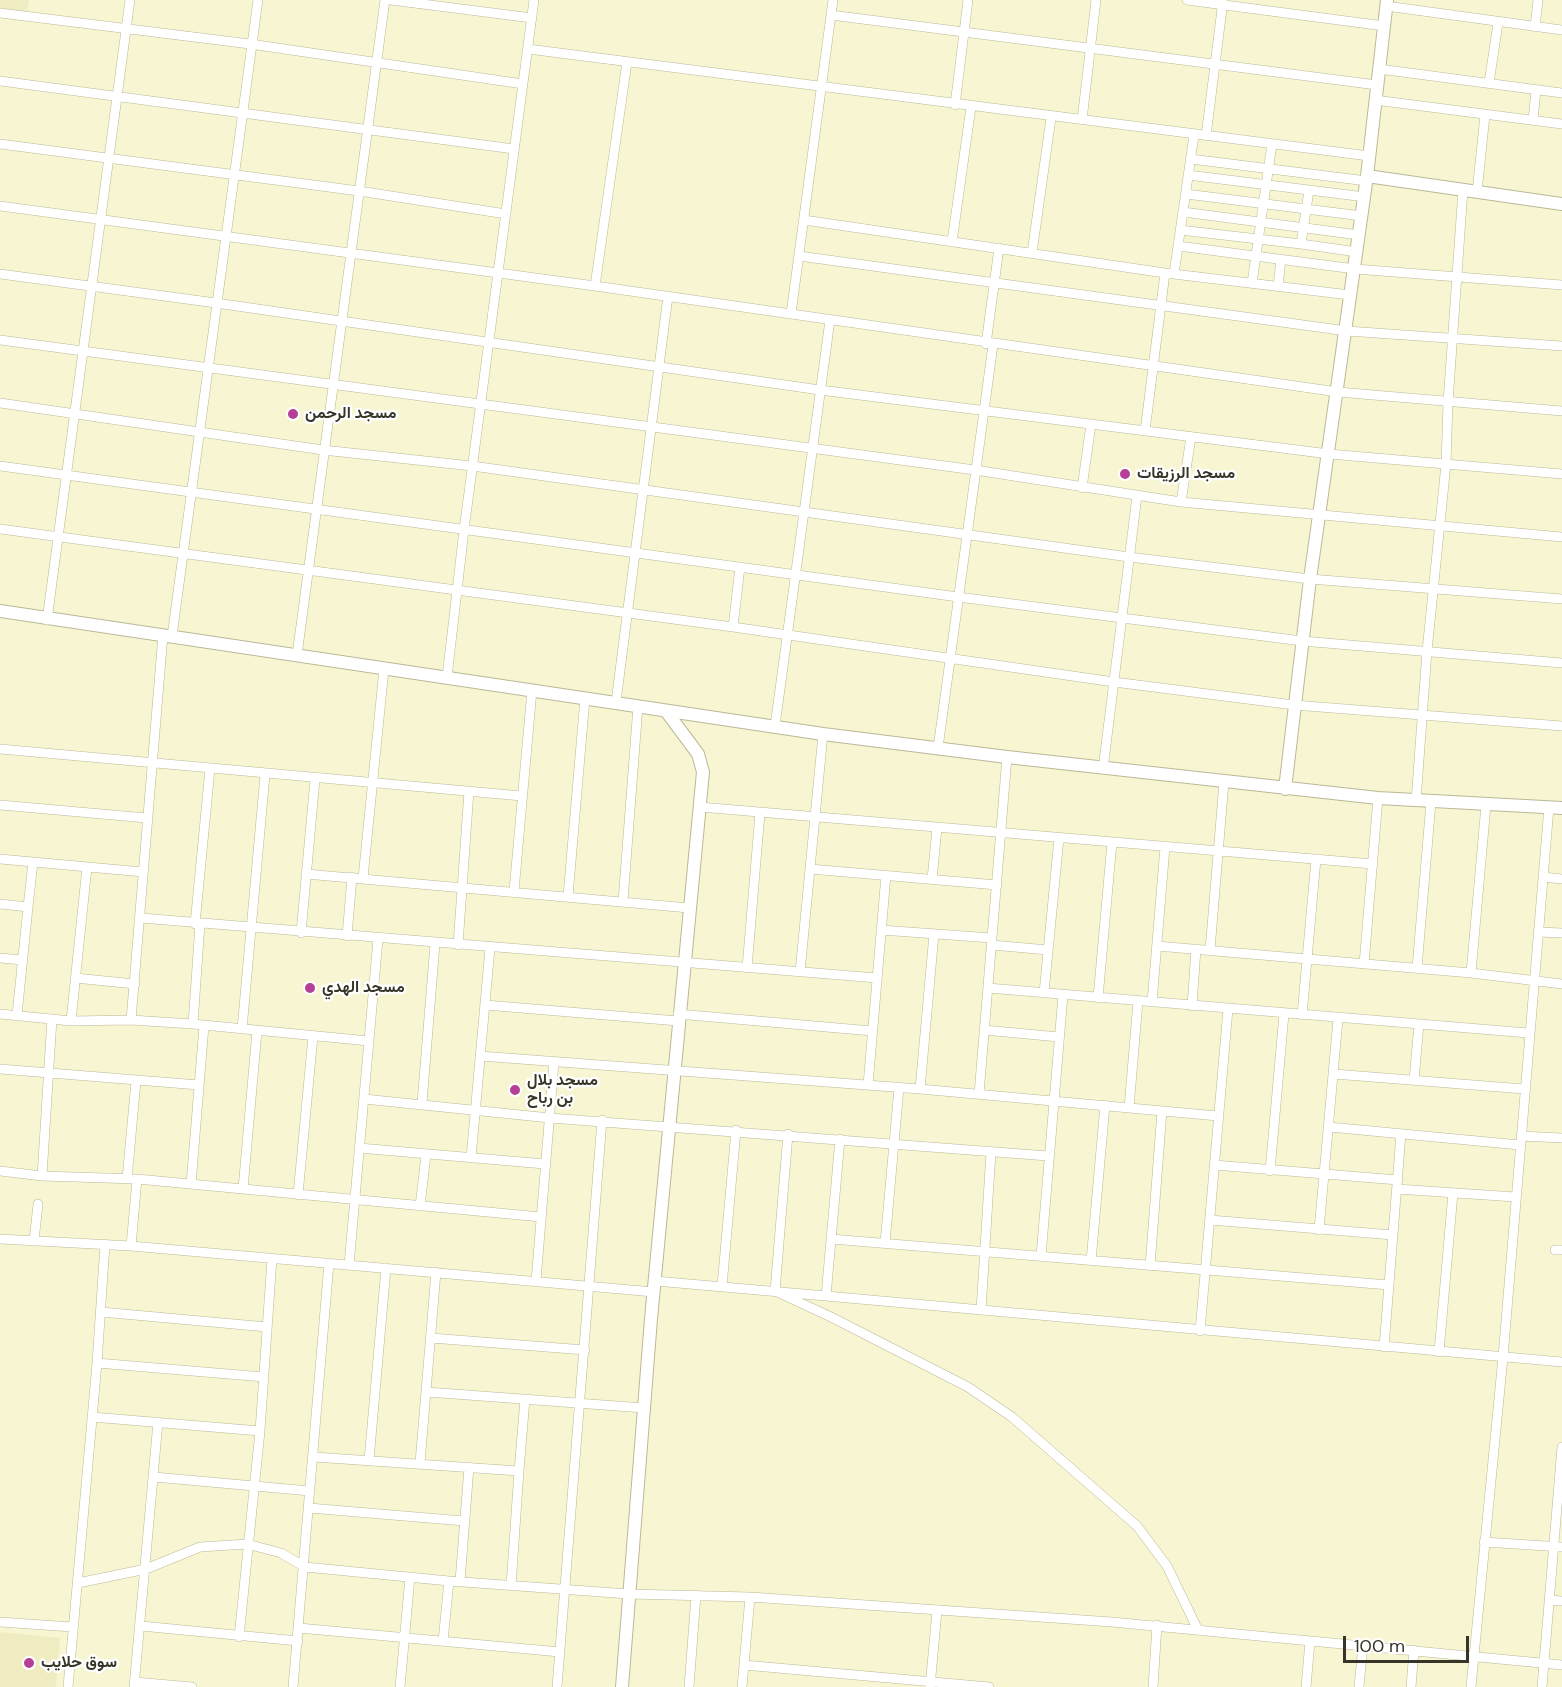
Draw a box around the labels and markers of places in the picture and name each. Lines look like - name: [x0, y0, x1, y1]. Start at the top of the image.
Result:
- place label: مسجد الرحمن: [305, 404, 396, 424]
- marker: مسجد الرحمن: [286, 407, 300, 421]
- place label: مسجد الرزيقات: [1137, 464, 1235, 484]
- marker: مسجد الرزيقات: [1118, 467, 1132, 481]
- place label: مسجد الهدي: [322, 978, 405, 998]
- marker: مسجد الهدي: [303, 981, 317, 995]
- place label: مسجد بلال بن رباح: [527, 1071, 598, 1109]
- marker: مسجد بلال بن رباح: [508, 1083, 522, 1097]
- place label: سوق حلايب: [41, 1653, 117, 1673]
- marker: سوق حلايب: [22, 1656, 36, 1670]

